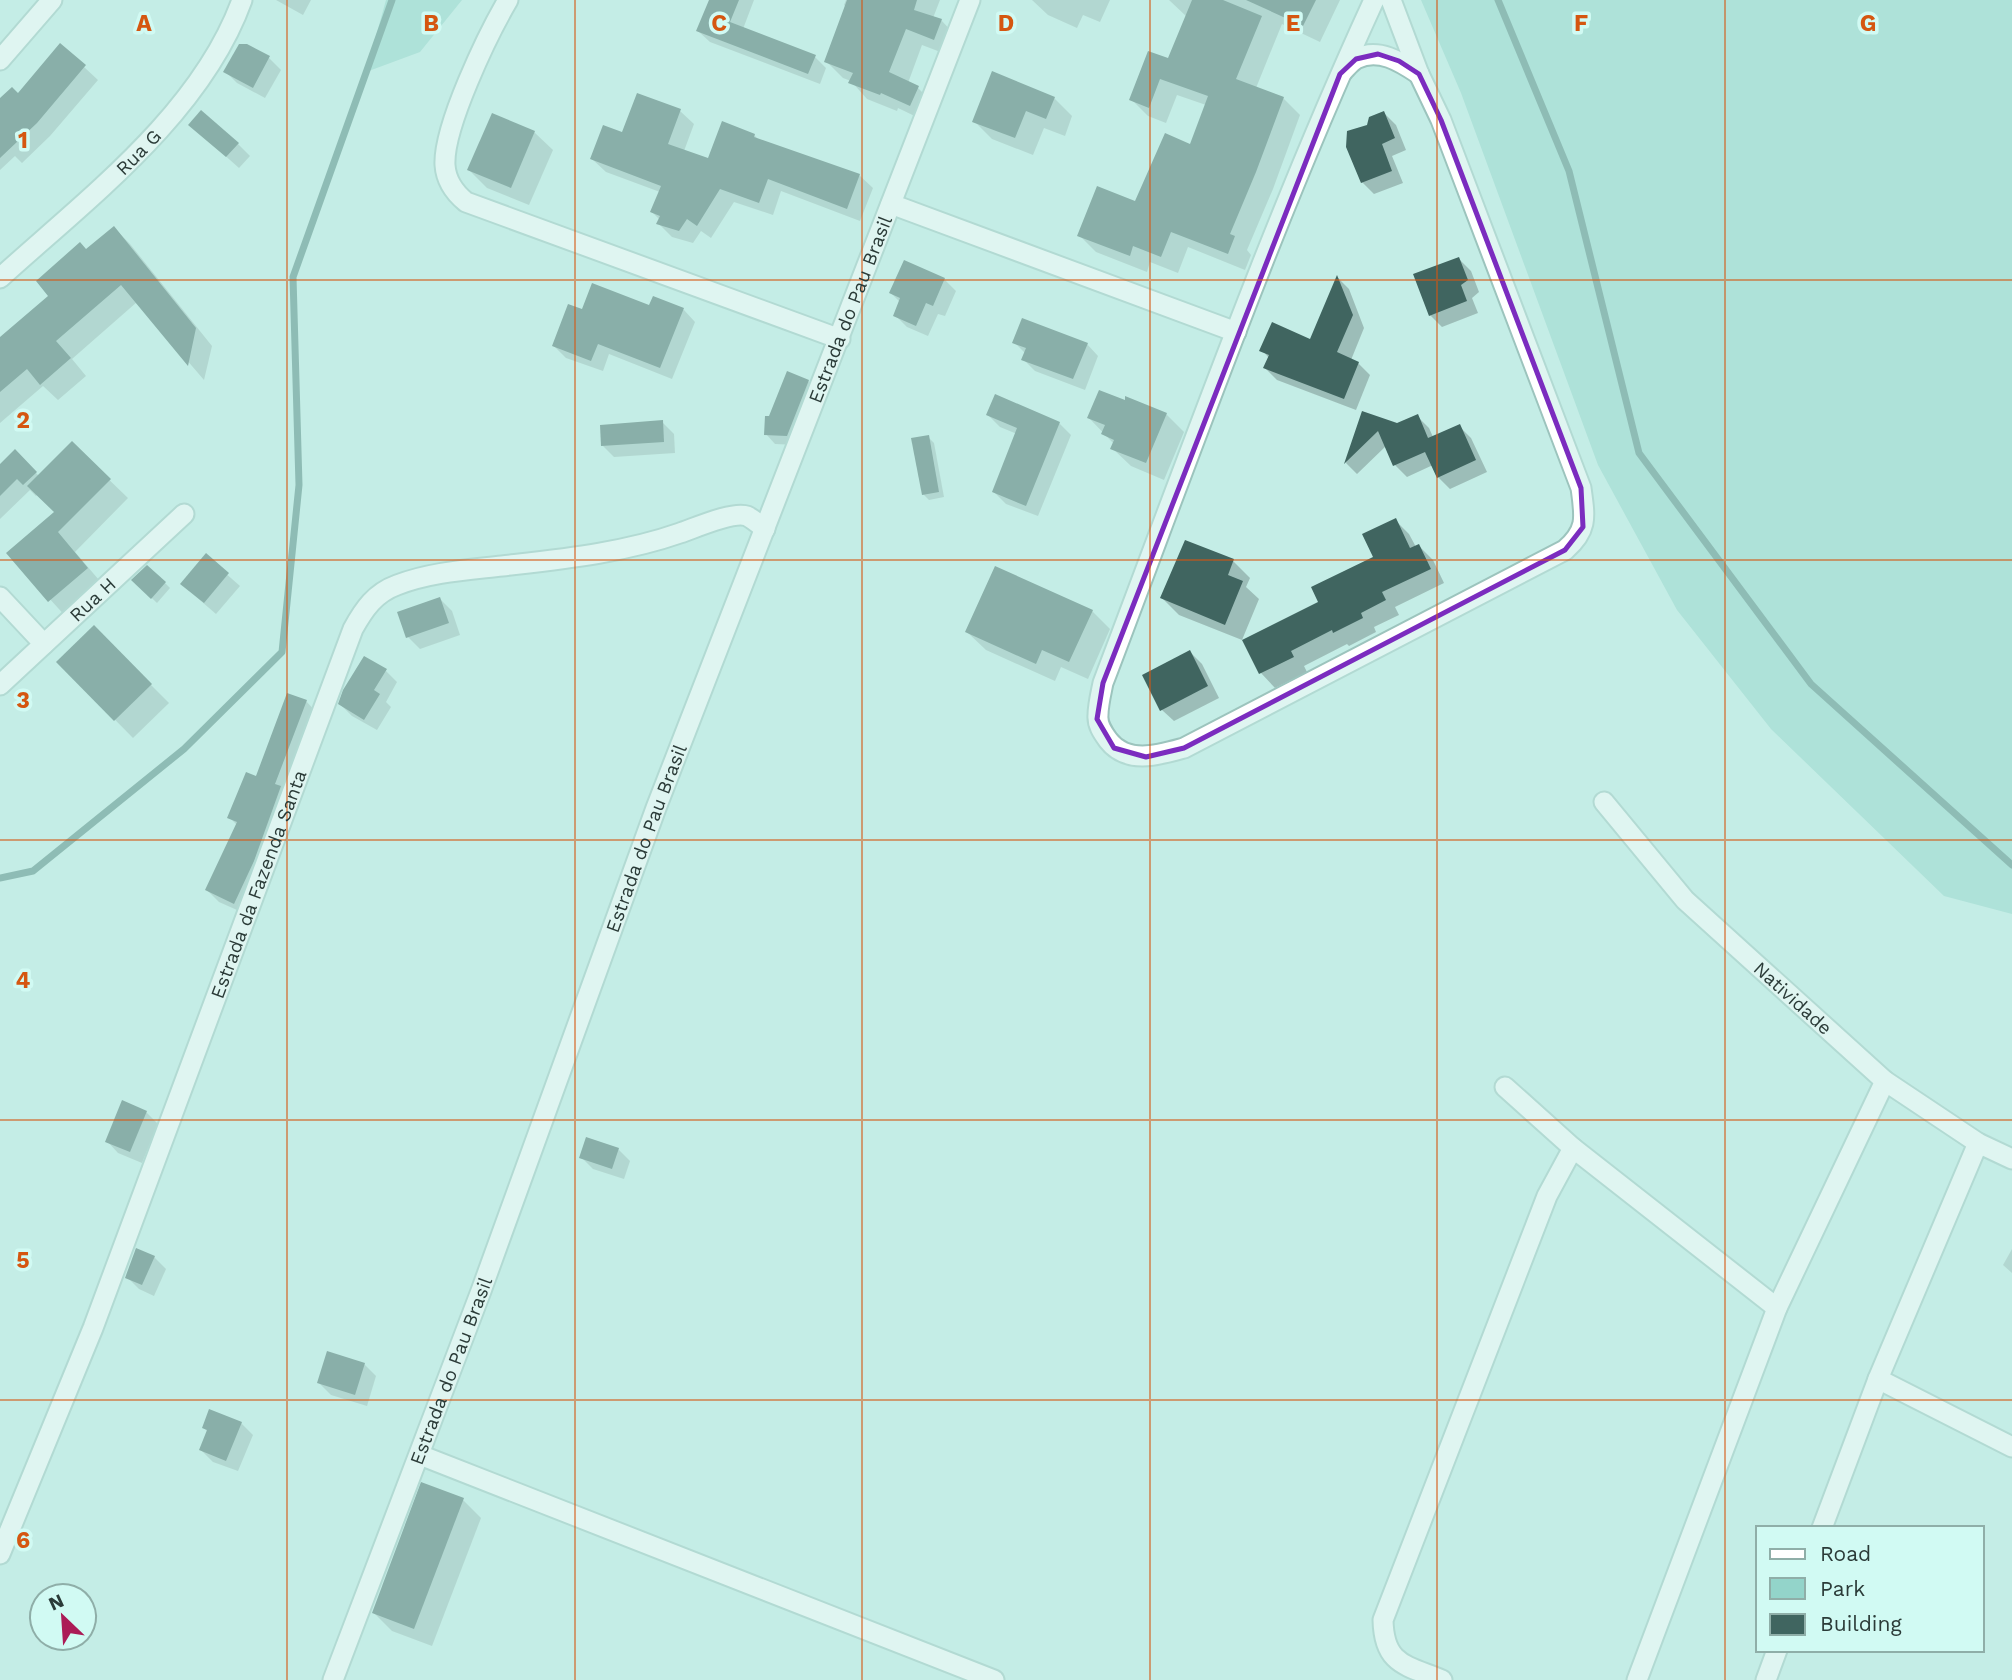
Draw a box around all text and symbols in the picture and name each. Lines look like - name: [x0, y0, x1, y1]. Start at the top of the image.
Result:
- text: A: [136, 10, 152, 37]
- text: B: [423, 10, 439, 37]
- text: C: [711, 10, 727, 37]
- text: D: [998, 10, 1014, 37]
- text: E: [1286, 10, 1300, 37]
- text: F: [1574, 10, 1588, 37]
- text: G: [1860, 10, 1876, 37]
- street label: Rua G: [111, 125, 166, 180]
- text: 1: [18, 127, 28, 154]
- street label: Estrada do Pau Brasil: [804, 212, 897, 406]
- text: 2: [16, 407, 30, 434]
- street label: Rua H: [65, 572, 121, 627]
- text: 3: [16, 687, 30, 714]
- street label: Estrada do Pau Brasil: [601, 741, 692, 936]
- street label: Estrada da Fazenda Santa: [206, 767, 312, 1002]
- street label: Natividade: [1749, 957, 1837, 1040]
- text: 4: [16, 967, 31, 994]
- text: 5: [16, 1247, 30, 1274]
- street label: Estrada do Pau Brasil: [405, 1274, 497, 1468]
- legend: [1756, 1526, 1984, 1652]
- text: 6: [16, 1527, 30, 1554]
- text: Road: [1820, 1541, 1871, 1566]
- text: Park: [1820, 1576, 1865, 1601]
- north arrow: [28, 1582, 98, 1652]
- text: N: [45, 1589, 67, 1615]
- text: Building: [1820, 1611, 1902, 1636]

